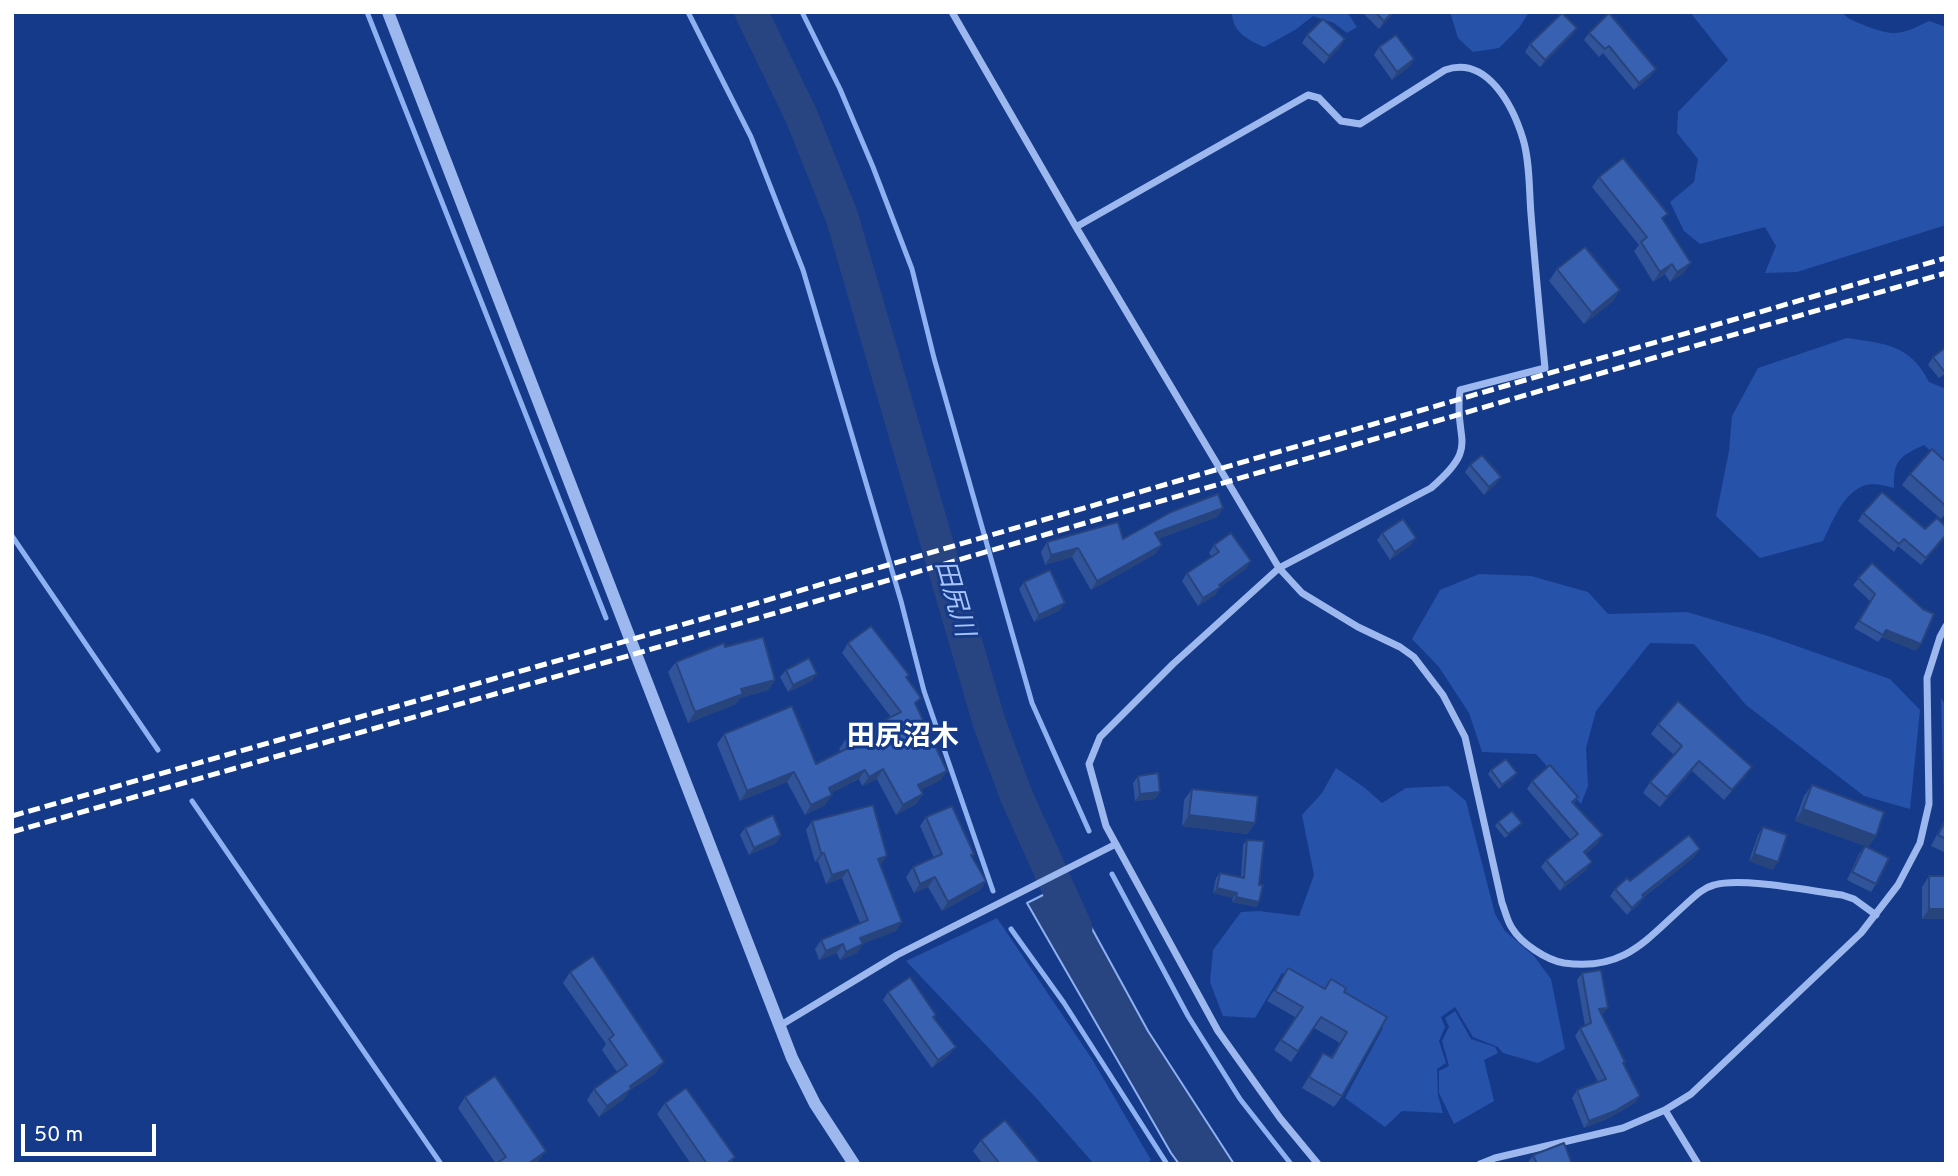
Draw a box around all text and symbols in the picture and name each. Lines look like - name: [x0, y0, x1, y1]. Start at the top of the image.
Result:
- water label: 田尻川: [926, 557, 978, 641]
- district label: 田尻沼木: [847, 722, 959, 756]
- scale bar: [24, 1110, 159, 1154]
- text: 50 m: [34, 1122, 83, 1149]

